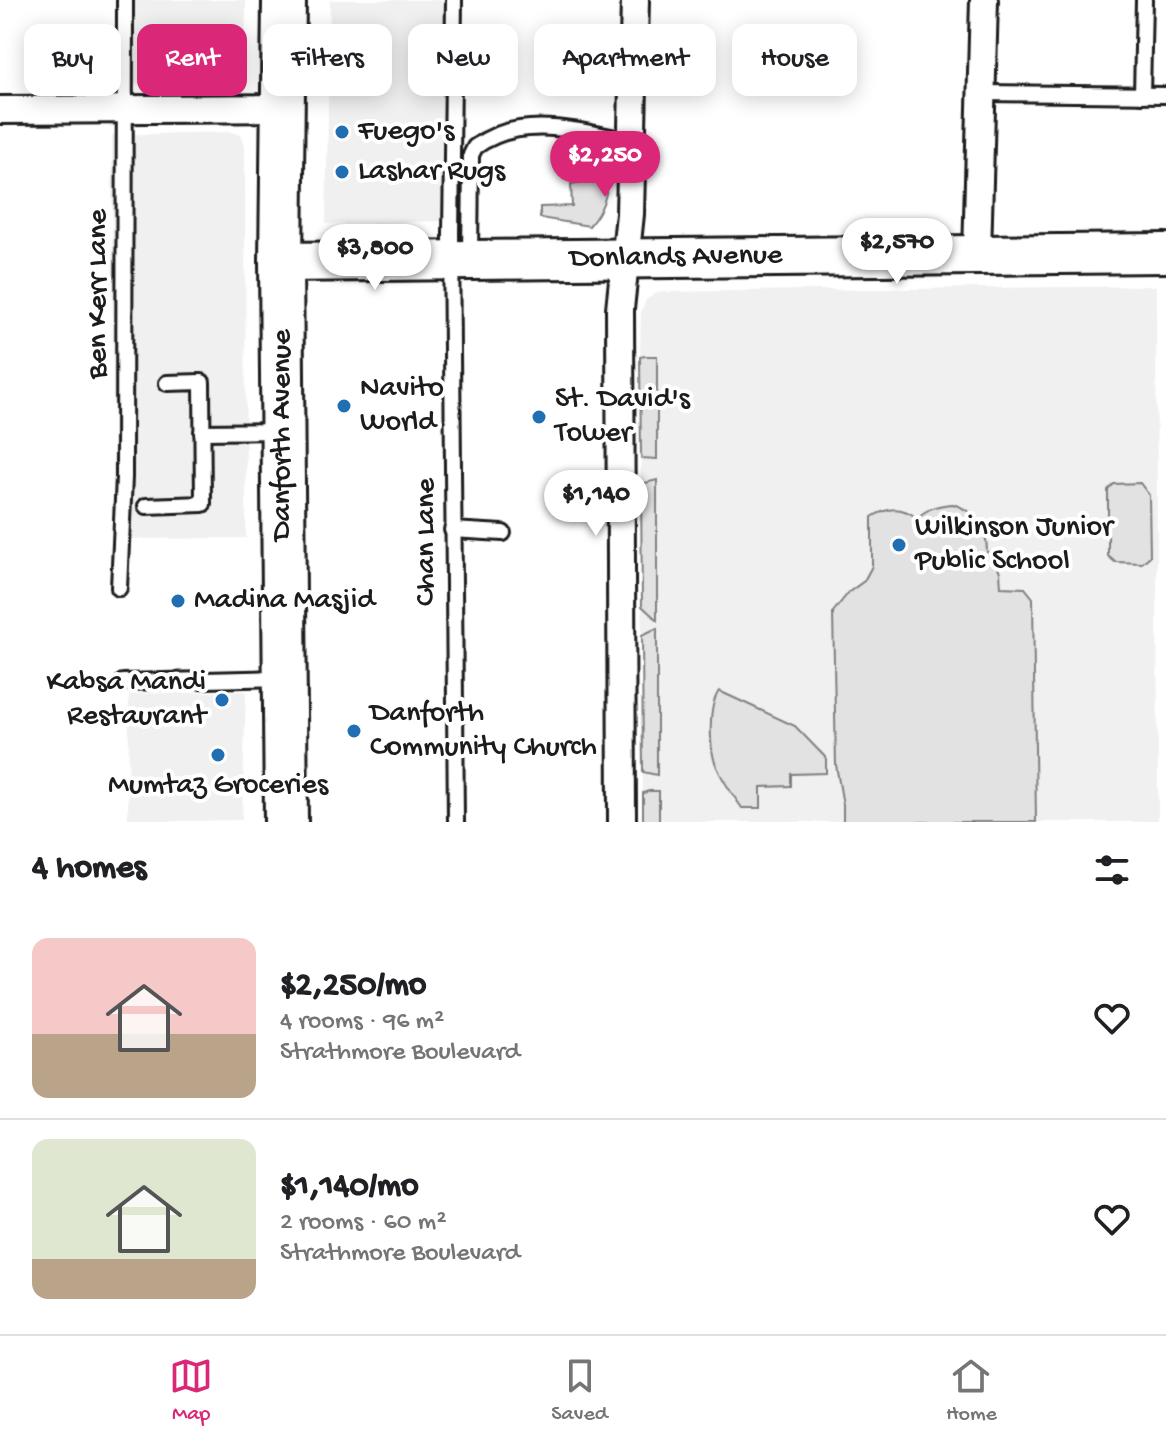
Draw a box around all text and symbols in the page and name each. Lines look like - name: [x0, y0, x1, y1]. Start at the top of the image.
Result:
- chip: Buy: [24, 24, 121, 96]
- chip: Rent: [137, 24, 247, 96]
- chip: Filters: [263, 24, 392, 96]
- chip: New: [408, 24, 518, 96]
- chip: Apartment: [534, 24, 716, 96]
- chip: House: [732, 24, 857, 96]
- place label: Fuego's: [357, 115, 455, 150]
- marker: Fuego's: [333, 123, 351, 141]
- pin: $2,250: [540, 131, 670, 199]
- text: $2,250: [568, 141, 642, 172]
- place label: Lashar Rugs: [358, 155, 506, 190]
- marker: Lashar Rugs: [333, 163, 351, 181]
- street label: Ben Kerr Lane: [82, 209, 117, 380]
- pin: $2,570: [832, 218, 962, 286]
- pin: $3,800: [310, 224, 440, 292]
- text: $2,570: [860, 228, 934, 259]
- text: $3,800: [336, 234, 414, 265]
- street label: Donlands Avenue: [567, 239, 783, 277]
- street label: Danforth Avenue: [266, 329, 301, 543]
- place label: Navito World: [360, 372, 444, 441]
- place label: St. David's Tower: [553, 383, 691, 452]
- marker: Navito World: [335, 397, 353, 415]
- marker: St. David's Tower: [530, 408, 548, 426]
- pin: $1,140: [531, 470, 661, 538]
- street label: Chan Lane: [410, 478, 445, 606]
- text: $1,140: [562, 480, 630, 511]
- place label: Wilkinson Junior Public School: [914, 511, 1115, 580]
- marker: Wilkinson Junior Public School: [890, 536, 908, 554]
- place label: Madina Masjid: [194, 584, 377, 619]
- marker: Madina Masjid: [169, 592, 187, 610]
- place label: Kabsa Mandi Restaurant: [46, 666, 209, 735]
- marker: Kabsa Mandi Restaurant: [213, 691, 231, 709]
- place label: Danforth Community Church: [368, 697, 597, 766]
- marker: Danforth Community Church: [345, 722, 363, 740]
- marker: Mumtaz Groceries: [209, 746, 227, 764]
- place label: Mumtaz Groceries: [108, 769, 329, 804]
- icon: filters: [1090, 848, 1134, 892]
- text: 4 homes: [32, 850, 146, 890]
- text: $2,250/mo: [280, 967, 426, 1007]
- icon: home: [96, 970, 192, 1066]
- icon: heart: [1090, 996, 1134, 1040]
- text: 4 rooms · 96 m²: [280, 1007, 444, 1038]
- text: Strathmore Boulevard: [280, 1038, 520, 1069]
- text: $1,140/mo: [280, 1168, 419, 1208]
- icon: home: [96, 1171, 192, 1267]
- icon: heart: [1090, 1197, 1134, 1241]
- text: 2 rooms · 60 m²: [280, 1208, 446, 1239]
- text: Strathmore Boulevard: [280, 1239, 520, 1270]
- tab: Map: [169, 1354, 213, 1428]
- tab: Saved: [551, 1354, 608, 1428]
- tab: Home: [946, 1354, 997, 1428]

